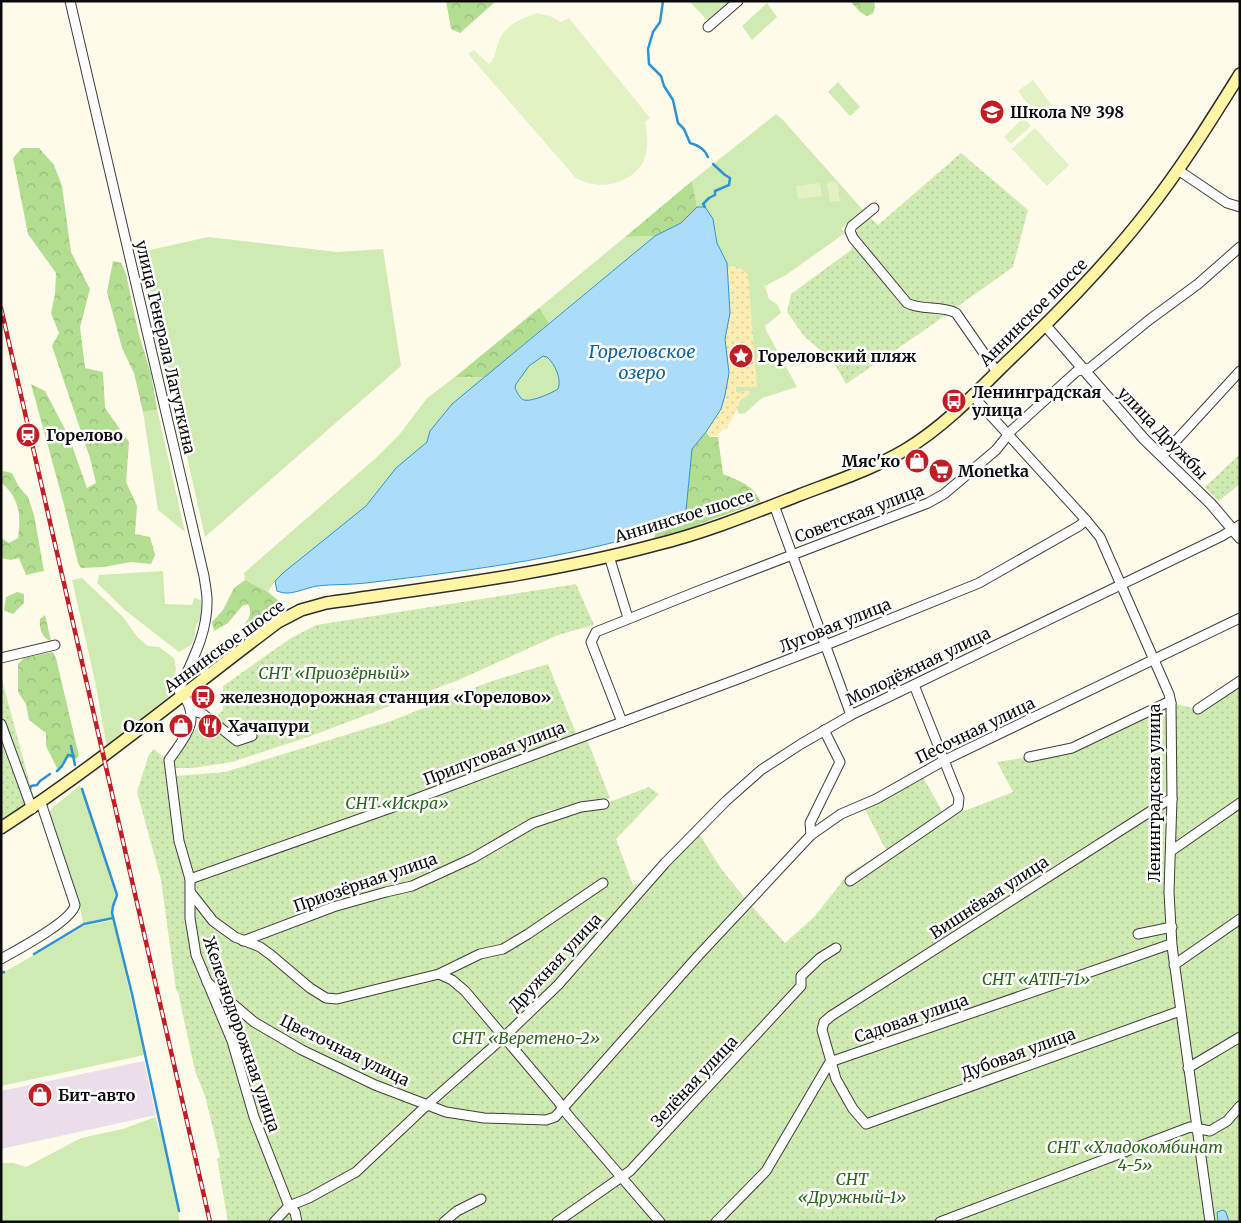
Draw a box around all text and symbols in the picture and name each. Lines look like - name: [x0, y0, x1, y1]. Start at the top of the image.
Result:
- school or university icon: Школа № 398: [979, 99, 1005, 125]
- place label: Школа № 398: [1010, 102, 1124, 122]
- street label: улица Генерала Лагуткина: [132, 238, 200, 456]
- street label: Аннинское шоссе: [974, 254, 1091, 371]
- water label: Гореловское озеро: [589, 340, 695, 384]
- place icon: Гореловский пляж: [728, 343, 754, 369]
- place label: Гореловский пляж: [758, 346, 917, 366]
- place label: Ленинградская улица: [972, 382, 1102, 420]
- street label: улица Дружбы: [1114, 383, 1212, 483]
- bus stop icon: Ленинградская улица: [941, 388, 967, 414]
- station icon: Горелово: [15, 422, 41, 448]
- place label: Горелово: [46, 425, 123, 445]
- shop icon: Мяс'ко: [904, 448, 930, 474]
- place label: Мяс'ко: [842, 451, 900, 471]
- supermarket icon: Monetka: [928, 458, 954, 484]
- place label: Monetka: [958, 461, 1029, 481]
- street label: Советская улица: [792, 479, 927, 547]
- street label: Аннинское шоссе: [611, 485, 756, 547]
- street label: Луговая улица: [776, 593, 894, 656]
- street label: Аннинское шоссе: [159, 596, 288, 697]
- street label: Молодёжная улица: [843, 622, 994, 710]
- park label: СНТ «Приозёрный»: [258, 663, 410, 683]
- bus stop icon: железнодорожная станция «Горелово»: [190, 684, 216, 710]
- place label: железнодорожная станция «Горелово»: [220, 687, 551, 707]
- street label: Песочная улица: [912, 692, 1038, 768]
- street label: Ленинградская улица: [1144, 703, 1164, 882]
- shop icon: Ozon: [168, 713, 194, 739]
- restaurant icon: Хачапури: [197, 713, 223, 739]
- place label: Ozon: [123, 716, 164, 736]
- place label: Хачапури: [228, 716, 309, 736]
- street label: Прилуговая улица: [420, 717, 568, 789]
- park label: СНТ «Искра»: [345, 793, 449, 813]
- street label: Приозёрная улица: [291, 848, 440, 916]
- street label: Вишнёвая улица: [926, 851, 1052, 943]
- street label: Дружная улица: [504, 908, 606, 1015]
- street label: Железнодорожная улица: [199, 934, 285, 1135]
- park label: СНТ «АТП-71»: [982, 969, 1090, 989]
- street label: Садовая улица: [851, 989, 971, 1047]
- street label: Цветочная улица: [277, 1010, 413, 1090]
- street label: Дубовая улица: [958, 1023, 1078, 1083]
- park label: СНТ «Веретено-2»: [452, 1028, 600, 1048]
- street label: Зелёная улица: [646, 1031, 742, 1131]
- shop icon: Бит-авто: [27, 1082, 53, 1108]
- place label: Бит-авто: [58, 1085, 136, 1105]
- park label: СНТ «Хладокомбинат 4-5»: [1047, 1137, 1223, 1175]
- park label: СНТ «Дружный-1»: [798, 1169, 907, 1207]

